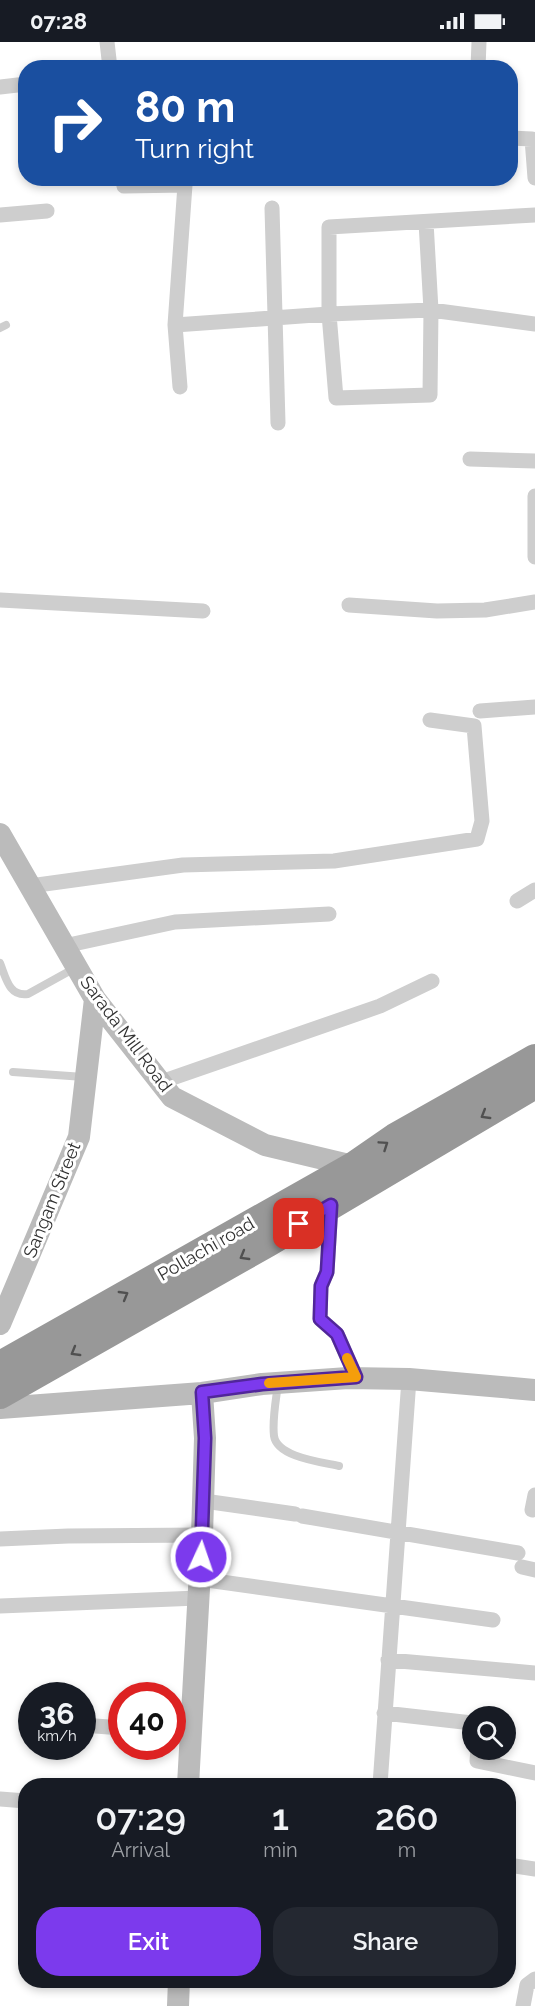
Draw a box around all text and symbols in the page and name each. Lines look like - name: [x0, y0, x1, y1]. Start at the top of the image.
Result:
- text: 07:28: [30, 8, 87, 34]
- text: 80 m: [135, 83, 235, 132]
- icon: right: [36, 84, 114, 162]
- text: Turn right: [135, 133, 254, 164]
- street label: Sarada Mill Road: [76, 972, 177, 1096]
- one-way arrow: [481, 1107, 491, 1119]
- street label: Sangam Street: [19, 1139, 84, 1261]
- one-way arrow: [377, 1141, 388, 1152]
- pin: [273, 1198, 324, 1249]
- icon: arrive: [282, 1207, 315, 1240]
- street label: Pollachi road: [154, 1212, 258, 1285]
- one-way arrow: [240, 1249, 250, 1260]
- one-way arrow: [118, 1291, 128, 1303]
- one-way arrow: [71, 1345, 81, 1357]
- position arrow: [169, 1525, 233, 1589]
- speed limit sign: 40: [108, 1682, 186, 1760]
- text: 36: [40, 1696, 74, 1731]
- map controls: [462, 1706, 516, 1760]
- button: search: [462, 1706, 516, 1760]
- text: km/h: [37, 1727, 77, 1745]
- text: 07:29: [95, 1796, 186, 1838]
- text: 1: [272, 1796, 289, 1838]
- text: 260: [375, 1796, 439, 1838]
- text: Arrival: [111, 1838, 170, 1862]
- text: min: [263, 1838, 298, 1862]
- text: m: [398, 1838, 416, 1862]
- button: Exit: [36, 1907, 261, 1976]
- button: Share: [273, 1907, 498, 1976]

